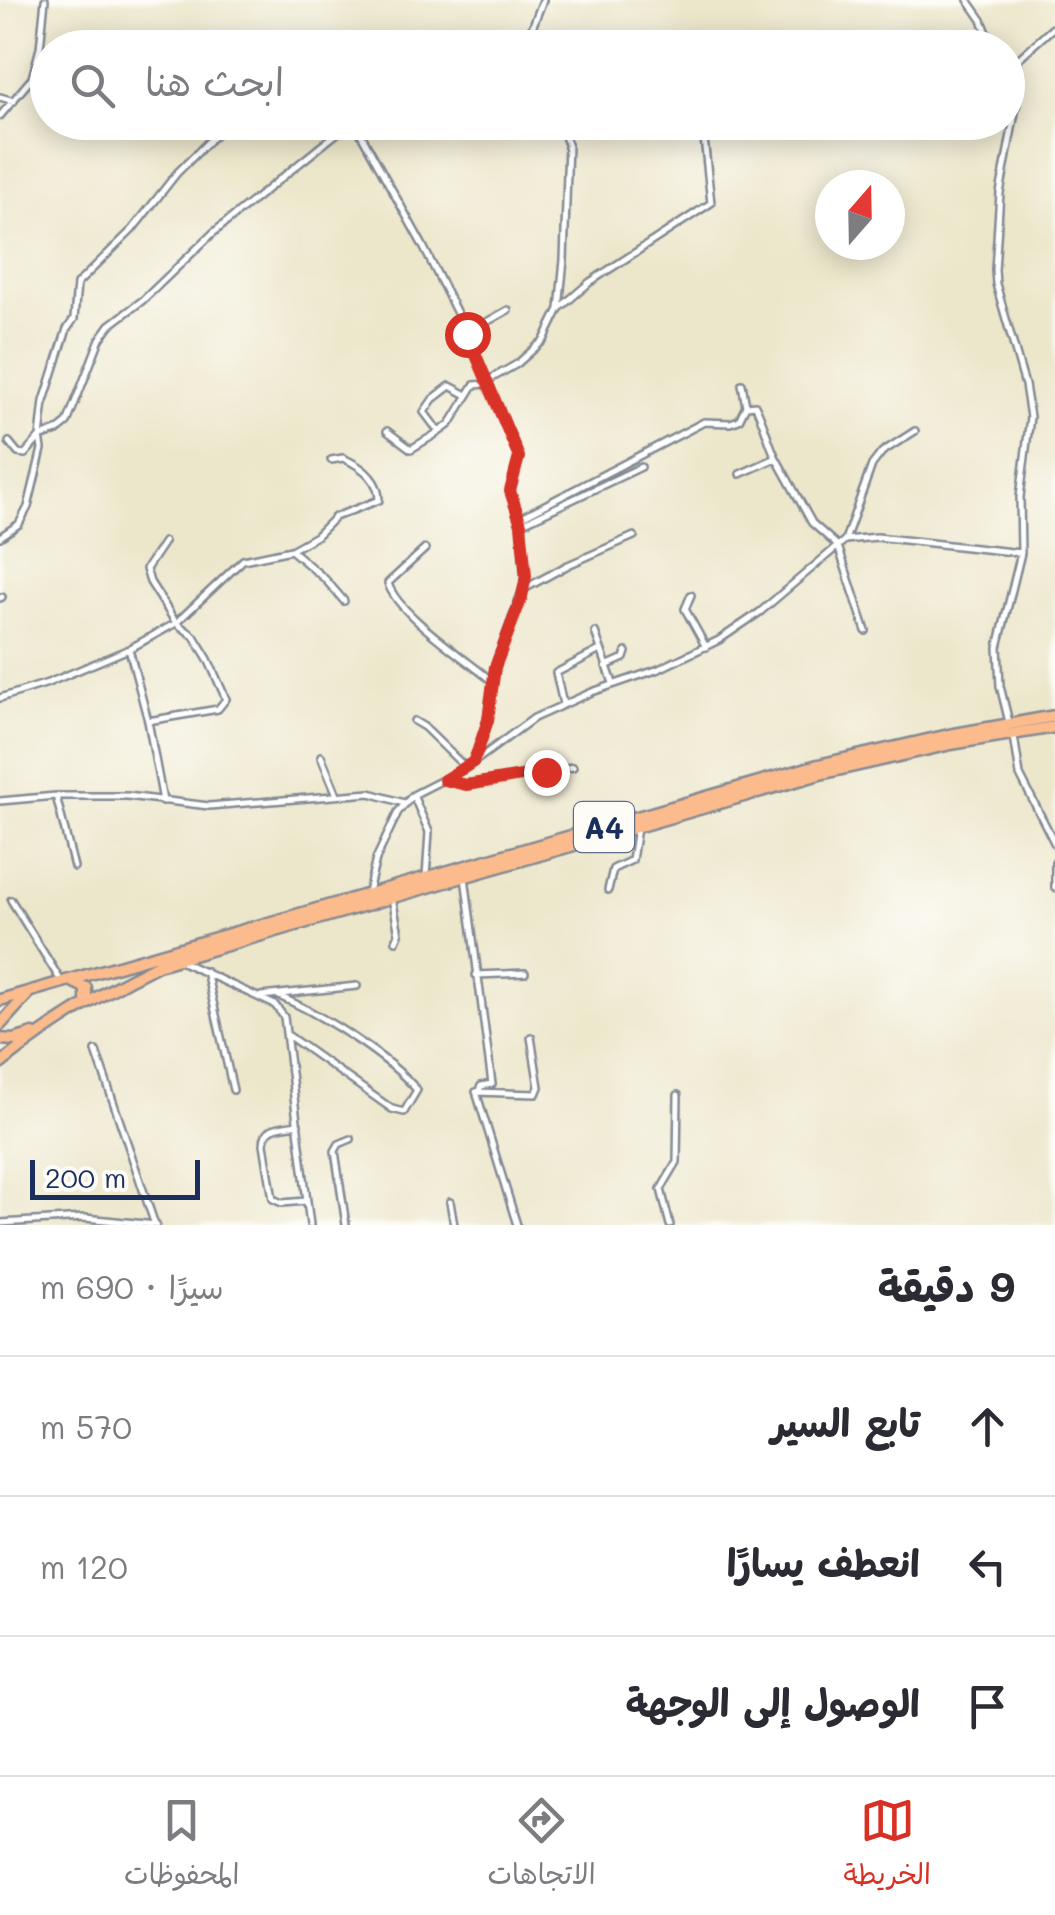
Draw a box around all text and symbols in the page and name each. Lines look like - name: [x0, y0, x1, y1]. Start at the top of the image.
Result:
- search box: [30, 30, 1025, 140]
- text: ابحث هنا: [145, 56, 284, 106]
- icon: search: [65, 58, 120, 113]
- north arrow: [815, 170, 905, 260]
- route start: [445, 312, 491, 358]
- route end: [524, 750, 570, 796]
- road number: A4: [574, 802, 634, 852]
- scale bar: [30, 1155, 200, 1200]
- text: 200 m: [45, 1159, 126, 1195]
- text: 9 دقيقة: [878, 1258, 1015, 1313]
- text: سيرًا · 690 m: [40, 1265, 224, 1307]
- text: تابع السير: [771, 1397, 920, 1447]
- icon: ahead: [960, 1399, 1015, 1454]
- text: 570 m: [40, 1405, 132, 1447]
- text: انعطف يسارًا: [727, 1537, 920, 1587]
- icon: left: [960, 1539, 1015, 1594]
- text: 120 m: [40, 1545, 128, 1587]
- text: الوصول إلى الوجهة: [625, 1677, 920, 1727]
- icon: arrive: [960, 1679, 1015, 1734]
- tab: المحفوظات: [124, 1793, 239, 1899]
- tab: الاتجاهات: [487, 1793, 596, 1899]
- tab: الخريطة: [844, 1793, 931, 1899]

